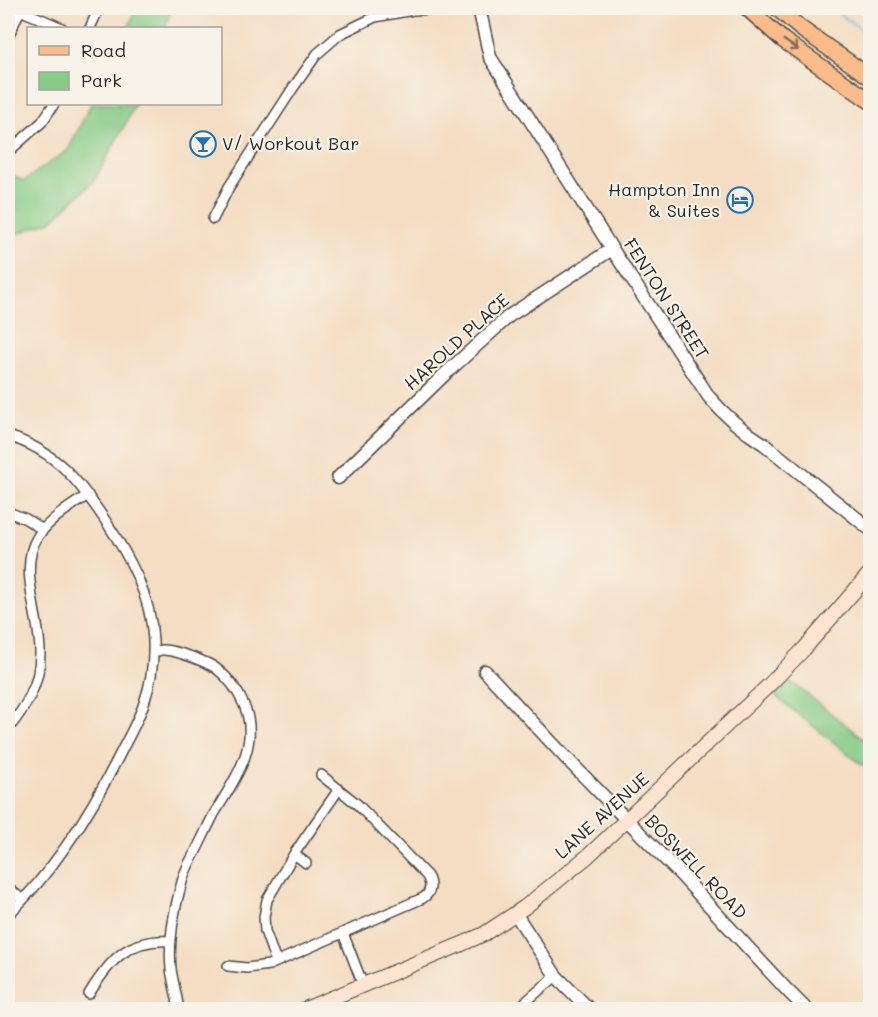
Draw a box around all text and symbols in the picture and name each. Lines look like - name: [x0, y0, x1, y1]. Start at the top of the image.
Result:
- legend: [27, 27, 222, 105]
- text: Road: [81, 38, 126, 62]
- one-way arrow: [783, 39, 799, 52]
- text: Park: [81, 68, 122, 92]
- bar icon: V/ Workout Bar: [188, 129, 218, 159]
- place label: V/ Workout Bar: [222, 131, 359, 155]
- place label: Hampton Inn & Suites: [608, 177, 720, 222]
- hotel icon: Hampton Inn & Suites: [725, 185, 755, 215]
- street label: FENTON STREET: [619, 233, 715, 363]
- street label: HAROLD PLACE: [399, 288, 514, 395]
- street label: LANE AVENUE: [549, 767, 653, 864]
- street label: BOSWELL ROAD: [641, 809, 753, 924]

